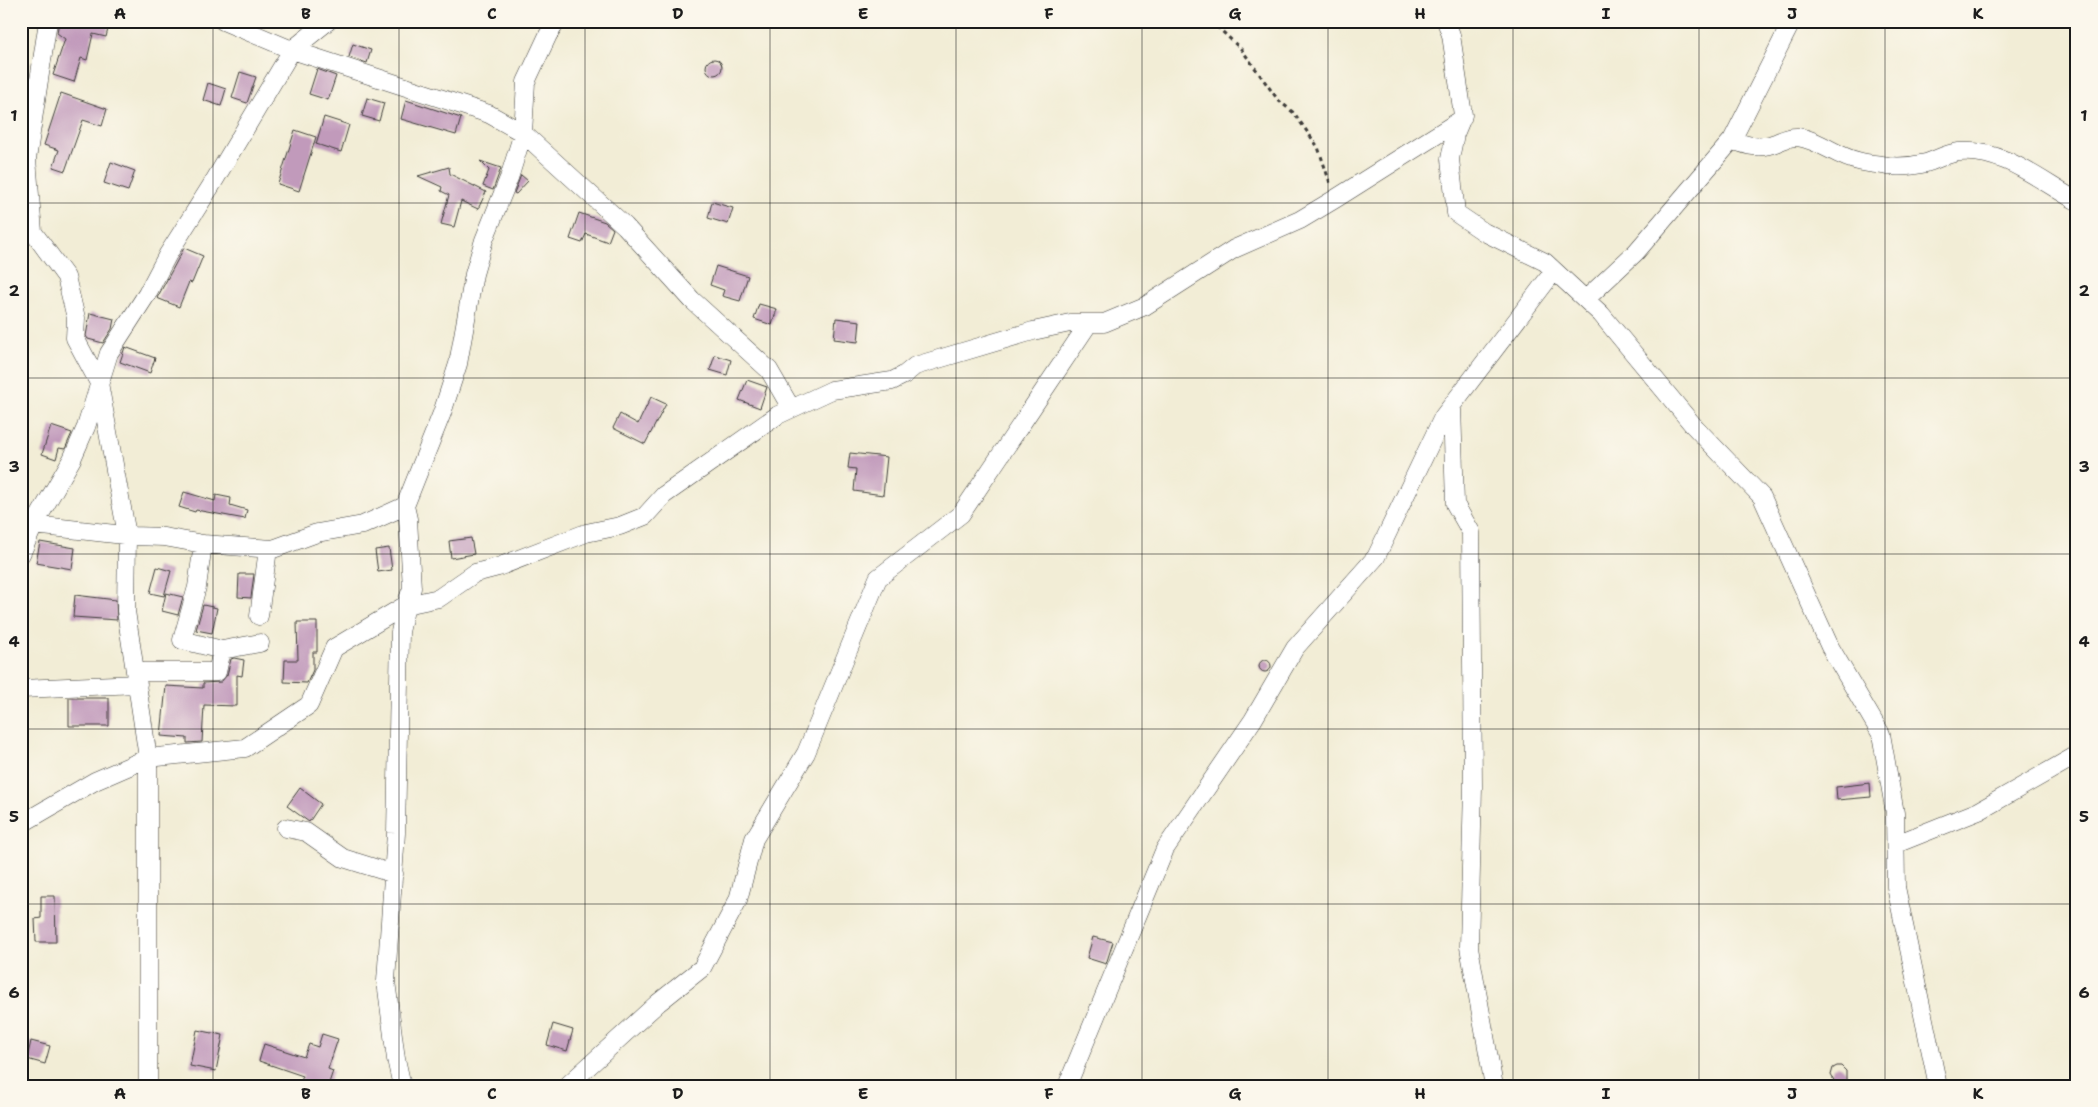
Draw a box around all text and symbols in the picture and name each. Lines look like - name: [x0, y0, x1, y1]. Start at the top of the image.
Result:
- text: A: [114, 3, 126, 24]
- text: B: [301, 3, 311, 24]
- text: C: [487, 3, 497, 24]
- text: D: [672, 3, 684, 24]
- text: E: [858, 3, 868, 24]
- text: F: [1044, 3, 1054, 24]
- text: G: [1229, 3, 1242, 24]
- text: H: [1414, 3, 1426, 24]
- text: I: [1602, 3, 1611, 24]
- text: J: [1787, 3, 1797, 24]
- text: K: [1973, 3, 1984, 24]
- text: 1: [10, 105, 18, 126]
- text: 1: [2080, 105, 2088, 126]
- text: 2: [8, 280, 20, 301]
- text: 2: [2078, 280, 2090, 301]
- text: 3: [8, 456, 20, 477]
- text: 3: [2078, 456, 2090, 477]
- text: 4: [8, 631, 20, 652]
- text: 4: [2078, 631, 2090, 652]
- text: 5: [9, 806, 19, 827]
- text: 5: [2079, 806, 2089, 827]
- text: 6: [8, 982, 20, 1003]
- text: 6: [2078, 982, 2090, 1003]
- text: A: [114, 1083, 126, 1104]
- text: B: [301, 1083, 311, 1104]
- text: C: [487, 1083, 497, 1104]
- text: D: [672, 1083, 684, 1104]
- text: E: [858, 1083, 868, 1104]
- text: F: [1044, 1083, 1054, 1104]
- text: G: [1229, 1083, 1242, 1104]
- text: H: [1414, 1083, 1426, 1104]
- text: I: [1602, 1083, 1611, 1104]
- text: J: [1787, 1083, 1797, 1104]
- text: K: [1973, 1083, 1984, 1104]

